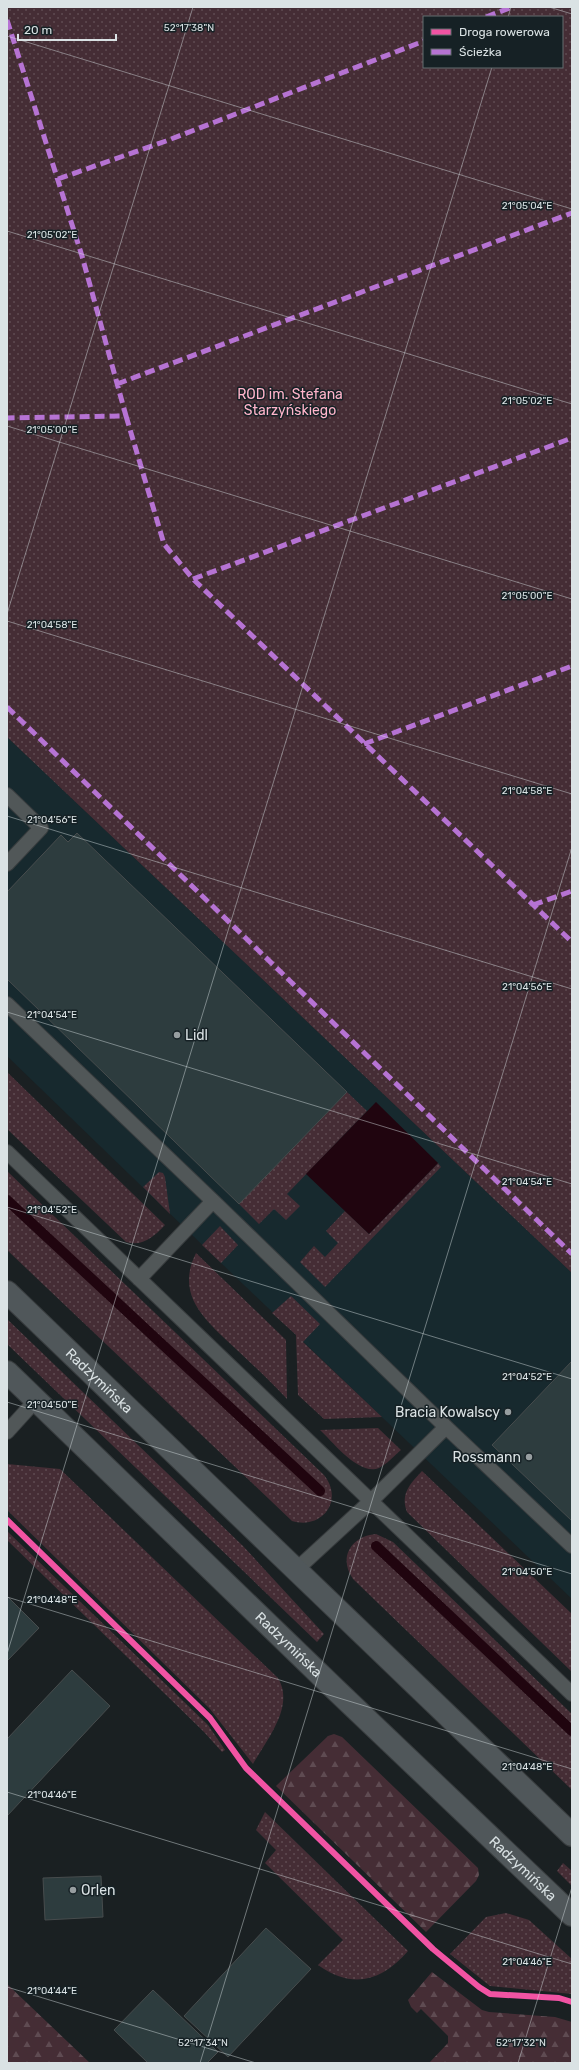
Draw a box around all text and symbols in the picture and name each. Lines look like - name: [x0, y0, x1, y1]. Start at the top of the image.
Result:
- scale bar: [18, 16, 116, 42]
- legend: [423, 16, 563, 68]
- text: 52°17'38"N: [164, 22, 214, 34]
- text: 20 m: [24, 23, 52, 37]
- text: Droga rowerowa: [459, 25, 550, 39]
- text: Ścieżka: [459, 45, 502, 59]
- text: 21°05'04"E: [502, 200, 552, 212]
- text: 21°05'02"E: [27, 229, 77, 241]
- park label: ROD im. Stefana Starzyńskiego: [237, 386, 343, 419]
- text: 21°05'02"E: [502, 395, 552, 407]
- text: 21°05'00"E: [27, 424, 78, 436]
- text: 21°05'00"E: [502, 590, 553, 602]
- text: 21°04'58"E: [27, 619, 77, 631]
- text: 21°04'58"E: [502, 785, 552, 797]
- text: 21°04'56"E: [27, 814, 77, 826]
- text: 21°04'56"E: [502, 981, 552, 993]
- text: 21°04'54"E: [27, 1009, 77, 1021]
- place label: Lidl: [185, 1027, 208, 1044]
- marker: Lidl: [172, 1030, 182, 1040]
- text: 21°04'54"E: [502, 1176, 552, 1188]
- text: 21°04'52"E: [27, 1204, 77, 1216]
- street label: Radzymińska: [62, 1345, 136, 1417]
- text: 21°04'52"E: [502, 1371, 552, 1383]
- text: 21°04'50"E: [27, 1399, 77, 1411]
- place label: Bracia Kowalscy: [395, 1404, 500, 1421]
- marker: Bracia Kowalscy: [503, 1407, 513, 1417]
- place label: Rossmann: [452, 1449, 521, 1466]
- marker: Rossmann: [524, 1452, 534, 1462]
- text: 21°04'50"E: [502, 1566, 552, 1578]
- text: 21°04'48"E: [27, 1594, 77, 1606]
- street label: Radzymińska: [252, 1609, 325, 1681]
- text: 21°04'48"E: [502, 1761, 552, 1773]
- text: 21°04'46"E: [27, 1789, 77, 1801]
- street label: Radzymińska: [486, 1833, 560, 1905]
- place label: Orlen: [81, 1882, 116, 1899]
- marker: Orlen: [68, 1885, 78, 1895]
- text: 21°04'46"E: [502, 1956, 552, 1968]
- text: 21°04'44"E: [27, 1985, 77, 1997]
- text: 52°17'34"N: [178, 2037, 228, 2049]
- text: 52°17'32"N: [496, 2037, 546, 2049]

